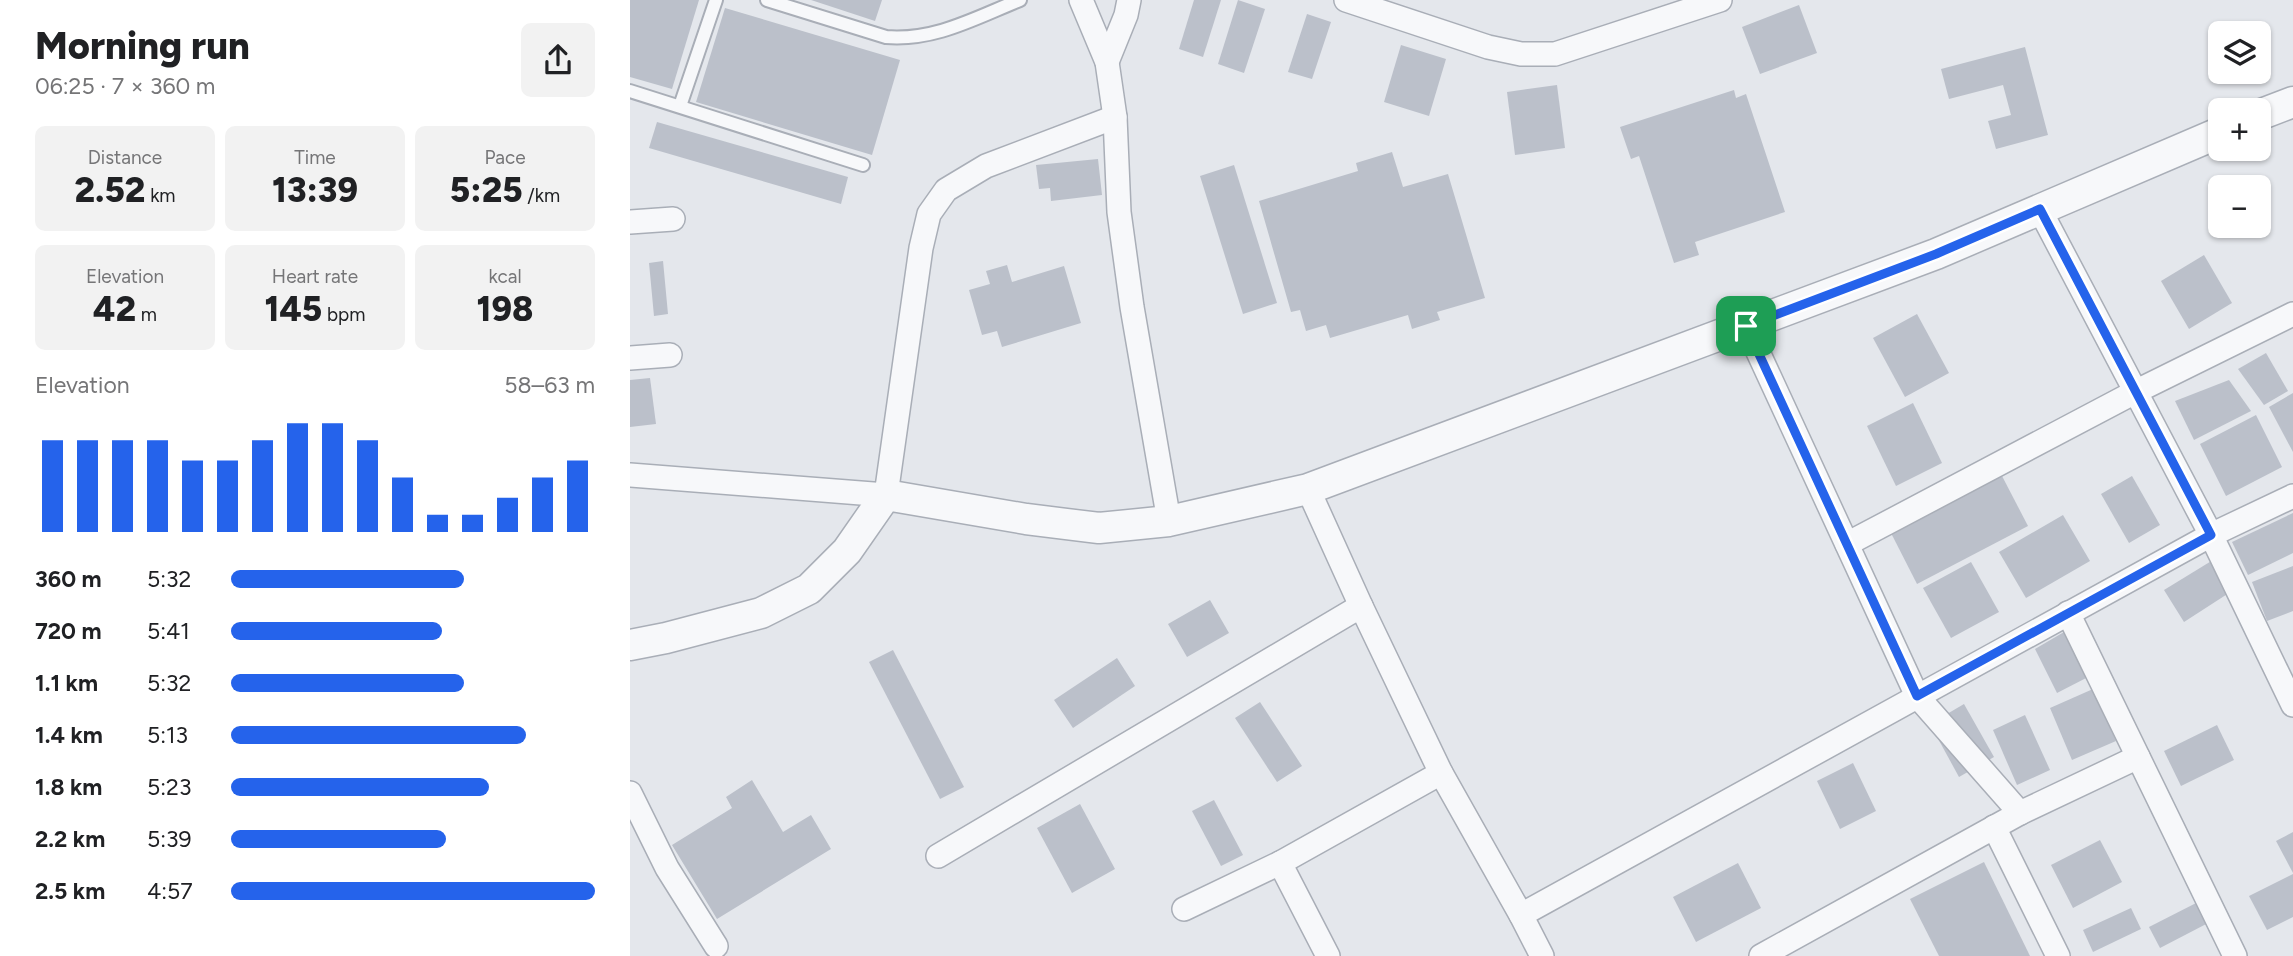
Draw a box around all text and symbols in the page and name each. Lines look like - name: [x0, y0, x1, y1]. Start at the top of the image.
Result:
- map controls: [2208, 21, 2271, 238]
- button: layers: [2208, 21, 2271, 84]
- text: Morning run: [35, 23, 250, 69]
- button: share: [521, 23, 595, 97]
- text: 06:25 · 7 × 360 m: [35, 72, 215, 100]
- button: +: [2208, 98, 2271, 161]
- text: Distance: [88, 146, 162, 169]
- text: Time: [294, 146, 336, 169]
- text: Pace: [484, 146, 526, 169]
- text: 2.52: [74, 169, 145, 211]
- text: 13:39: [272, 169, 358, 211]
- text: 5:25: [450, 169, 523, 211]
- button: −: [2208, 175, 2271, 238]
- text: km: [145, 184, 176, 207]
- text: /km: [523, 184, 560, 207]
- text: Elevation: [86, 265, 164, 288]
- text: Heart rate: [272, 265, 358, 288]
- text: kcal: [488, 265, 522, 288]
- text: 42: [93, 288, 136, 330]
- text: 145: [265, 288, 322, 330]
- text: 198: [477, 288, 533, 330]
- pin: [1716, 296, 1776, 356]
- text: m: [136, 303, 157, 326]
- text: bpm: [322, 303, 365, 326]
- icon: arrive: [1727, 307, 1765, 345]
- text: Elevation: [35, 371, 130, 399]
- text: 58–63 m: [504, 371, 595, 399]
- text: 360 m: [35, 565, 102, 593]
- text: 5:32: [147, 565, 191, 593]
- text: 720 m: [35, 617, 102, 645]
- text: 5:41: [147, 617, 190, 645]
- text: 1.1 km: [35, 669, 98, 697]
- text: 5:32: [147, 669, 191, 697]
- text: 1.4 km: [35, 721, 103, 749]
- text: 5:13: [147, 721, 188, 749]
- text: 1.8 km: [35, 773, 102, 801]
- text: 5:23: [147, 773, 191, 801]
- text: 2.2 km: [35, 825, 105, 853]
- text: 5:39: [147, 825, 192, 853]
- text: 2.5 km: [35, 877, 105, 905]
- text: 4:57: [147, 877, 193, 905]

